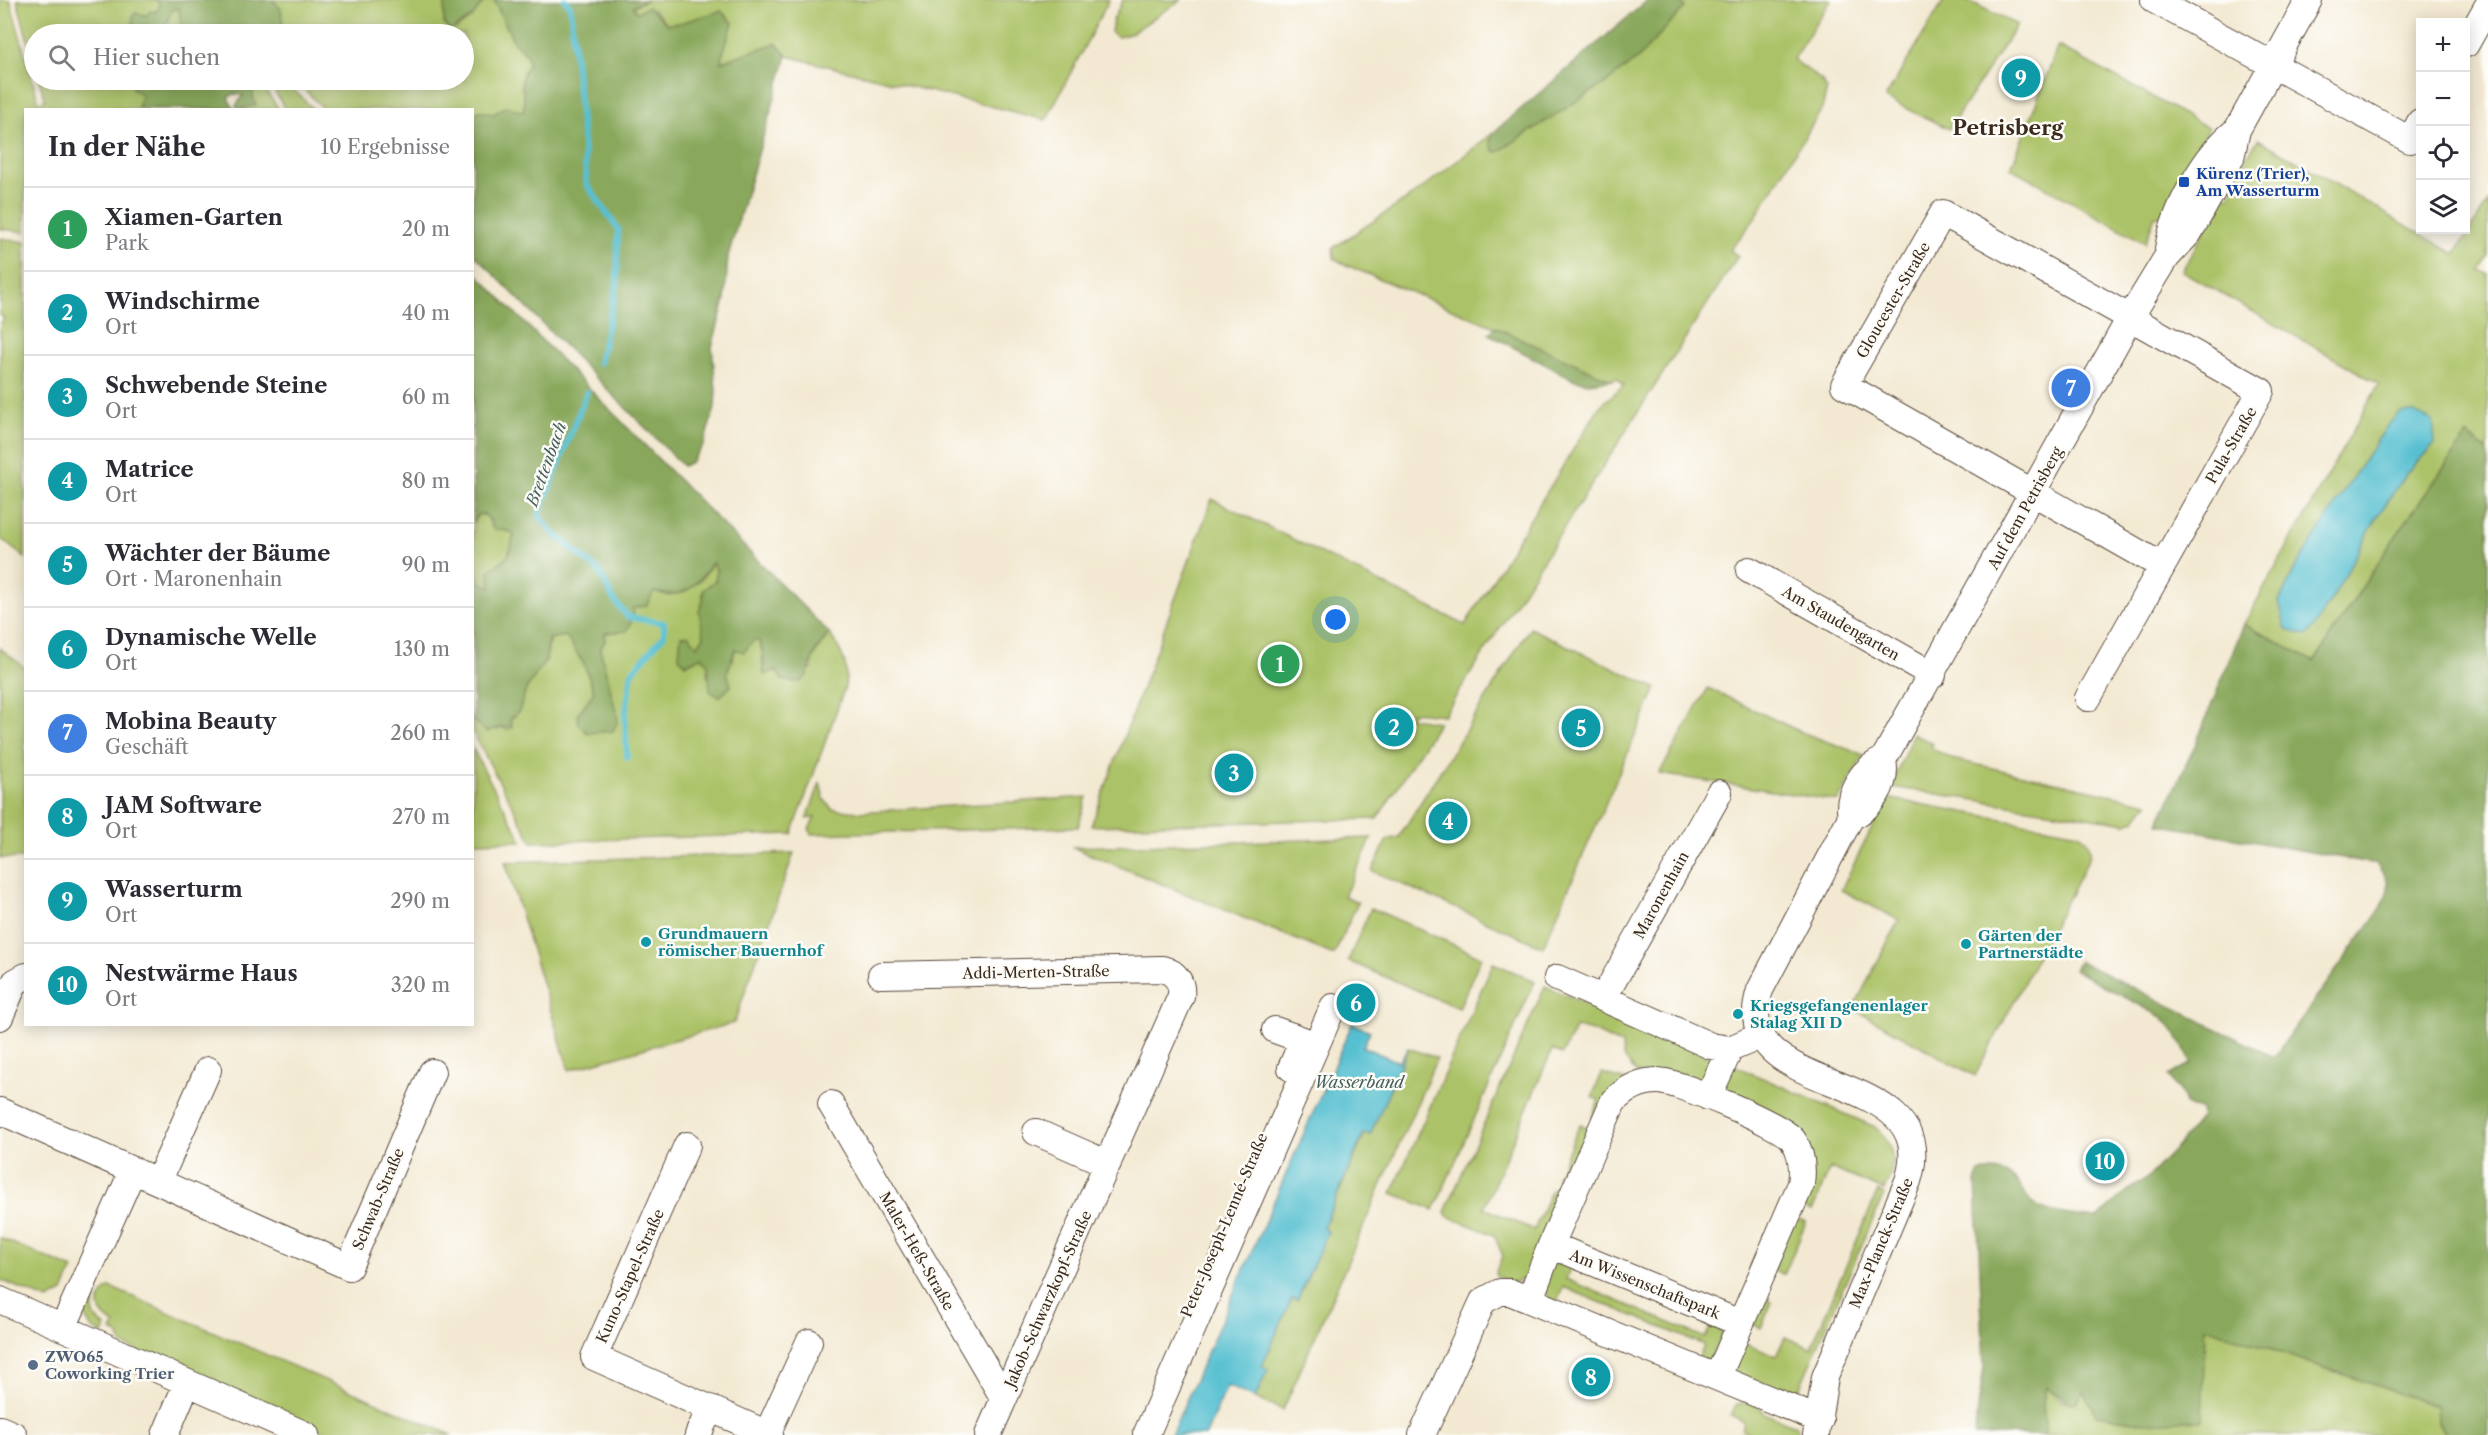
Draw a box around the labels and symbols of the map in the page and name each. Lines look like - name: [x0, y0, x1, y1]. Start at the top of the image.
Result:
- pin: 9: [2002, 56, 2040, 100]
- district label: Petrisberg: [1953, 115, 2064, 140]
- place label: Kürenz (Trier), Am Wasserturm: [2195, 164, 2320, 200]
- marker: Kürenz (Trier), Am Wasserturm: [2177, 175, 2191, 189]
- street label: Gloucester-Straße: [1852, 238, 1934, 362]
- pin: 7: [2052, 366, 2090, 410]
- street label: Pula-Straße: [2201, 403, 2261, 487]
- water label: Brettenbach: [521, 419, 570, 511]
- street label: Auf dem Petrisberg: [1983, 443, 2067, 573]
- street label: Am Staudengarten: [1778, 581, 1904, 665]
- your location: [1321, 605, 1350, 634]
- pin: 1: [1260, 642, 1300, 686]
- pin: 2: [1374, 704, 1414, 750]
- pin: 5: [1562, 706, 1600, 750]
- pin: 3: [1214, 750, 1254, 796]
- pin: 4: [1428, 798, 1468, 844]
- street label: Maronenhain: [1629, 848, 1693, 942]
- place label: Grundmauern römischer Bauernhof: [658, 924, 826, 960]
- place label: Gärten der Partnerstädte: [1978, 926, 2083, 962]
- marker: Grundmauern römischer Bauernhof: [639, 935, 653, 949]
- marker: Gärten der Partnerstädte: [1959, 937, 1973, 951]
- street label: Addi-Merten-Straße: [961, 961, 1110, 983]
- pin: 6: [1336, 980, 1376, 1026]
- place label: Kriegsgefangenenlager Stalag XII D: [1750, 996, 1929, 1032]
- marker: Kriegsgefangenenlager Stalag XII D: [1731, 1007, 1745, 1021]
- water label: Wasserband: [1314, 1072, 1405, 1092]
- street label: Peter-Joseph-Lenné-Straße: [1177, 1130, 1271, 1320]
- pin: 10: [2086, 1138, 2124, 1184]
- street label: Schwab-Straße: [348, 1145, 408, 1253]
- street label: Max-Planck-Straße: [1845, 1175, 1917, 1311]
- street label: Maler-Heß-Straße: [875, 1188, 959, 1314]
- street label: Kuno-Stapel-Straße: [592, 1206, 668, 1346]
- street label: Jakob-Schwarzkopf-Straße: [1000, 1208, 1096, 1392]
- street label: Am Wissenschaftspark: [1566, 1245, 1724, 1323]
- place label: ZWO65 Coworking Trier: [45, 1347, 175, 1383]
- pin: 8: [1572, 1354, 1610, 1400]
- marker: ZWO65 Coworking Trier: [26, 1358, 40, 1372]

